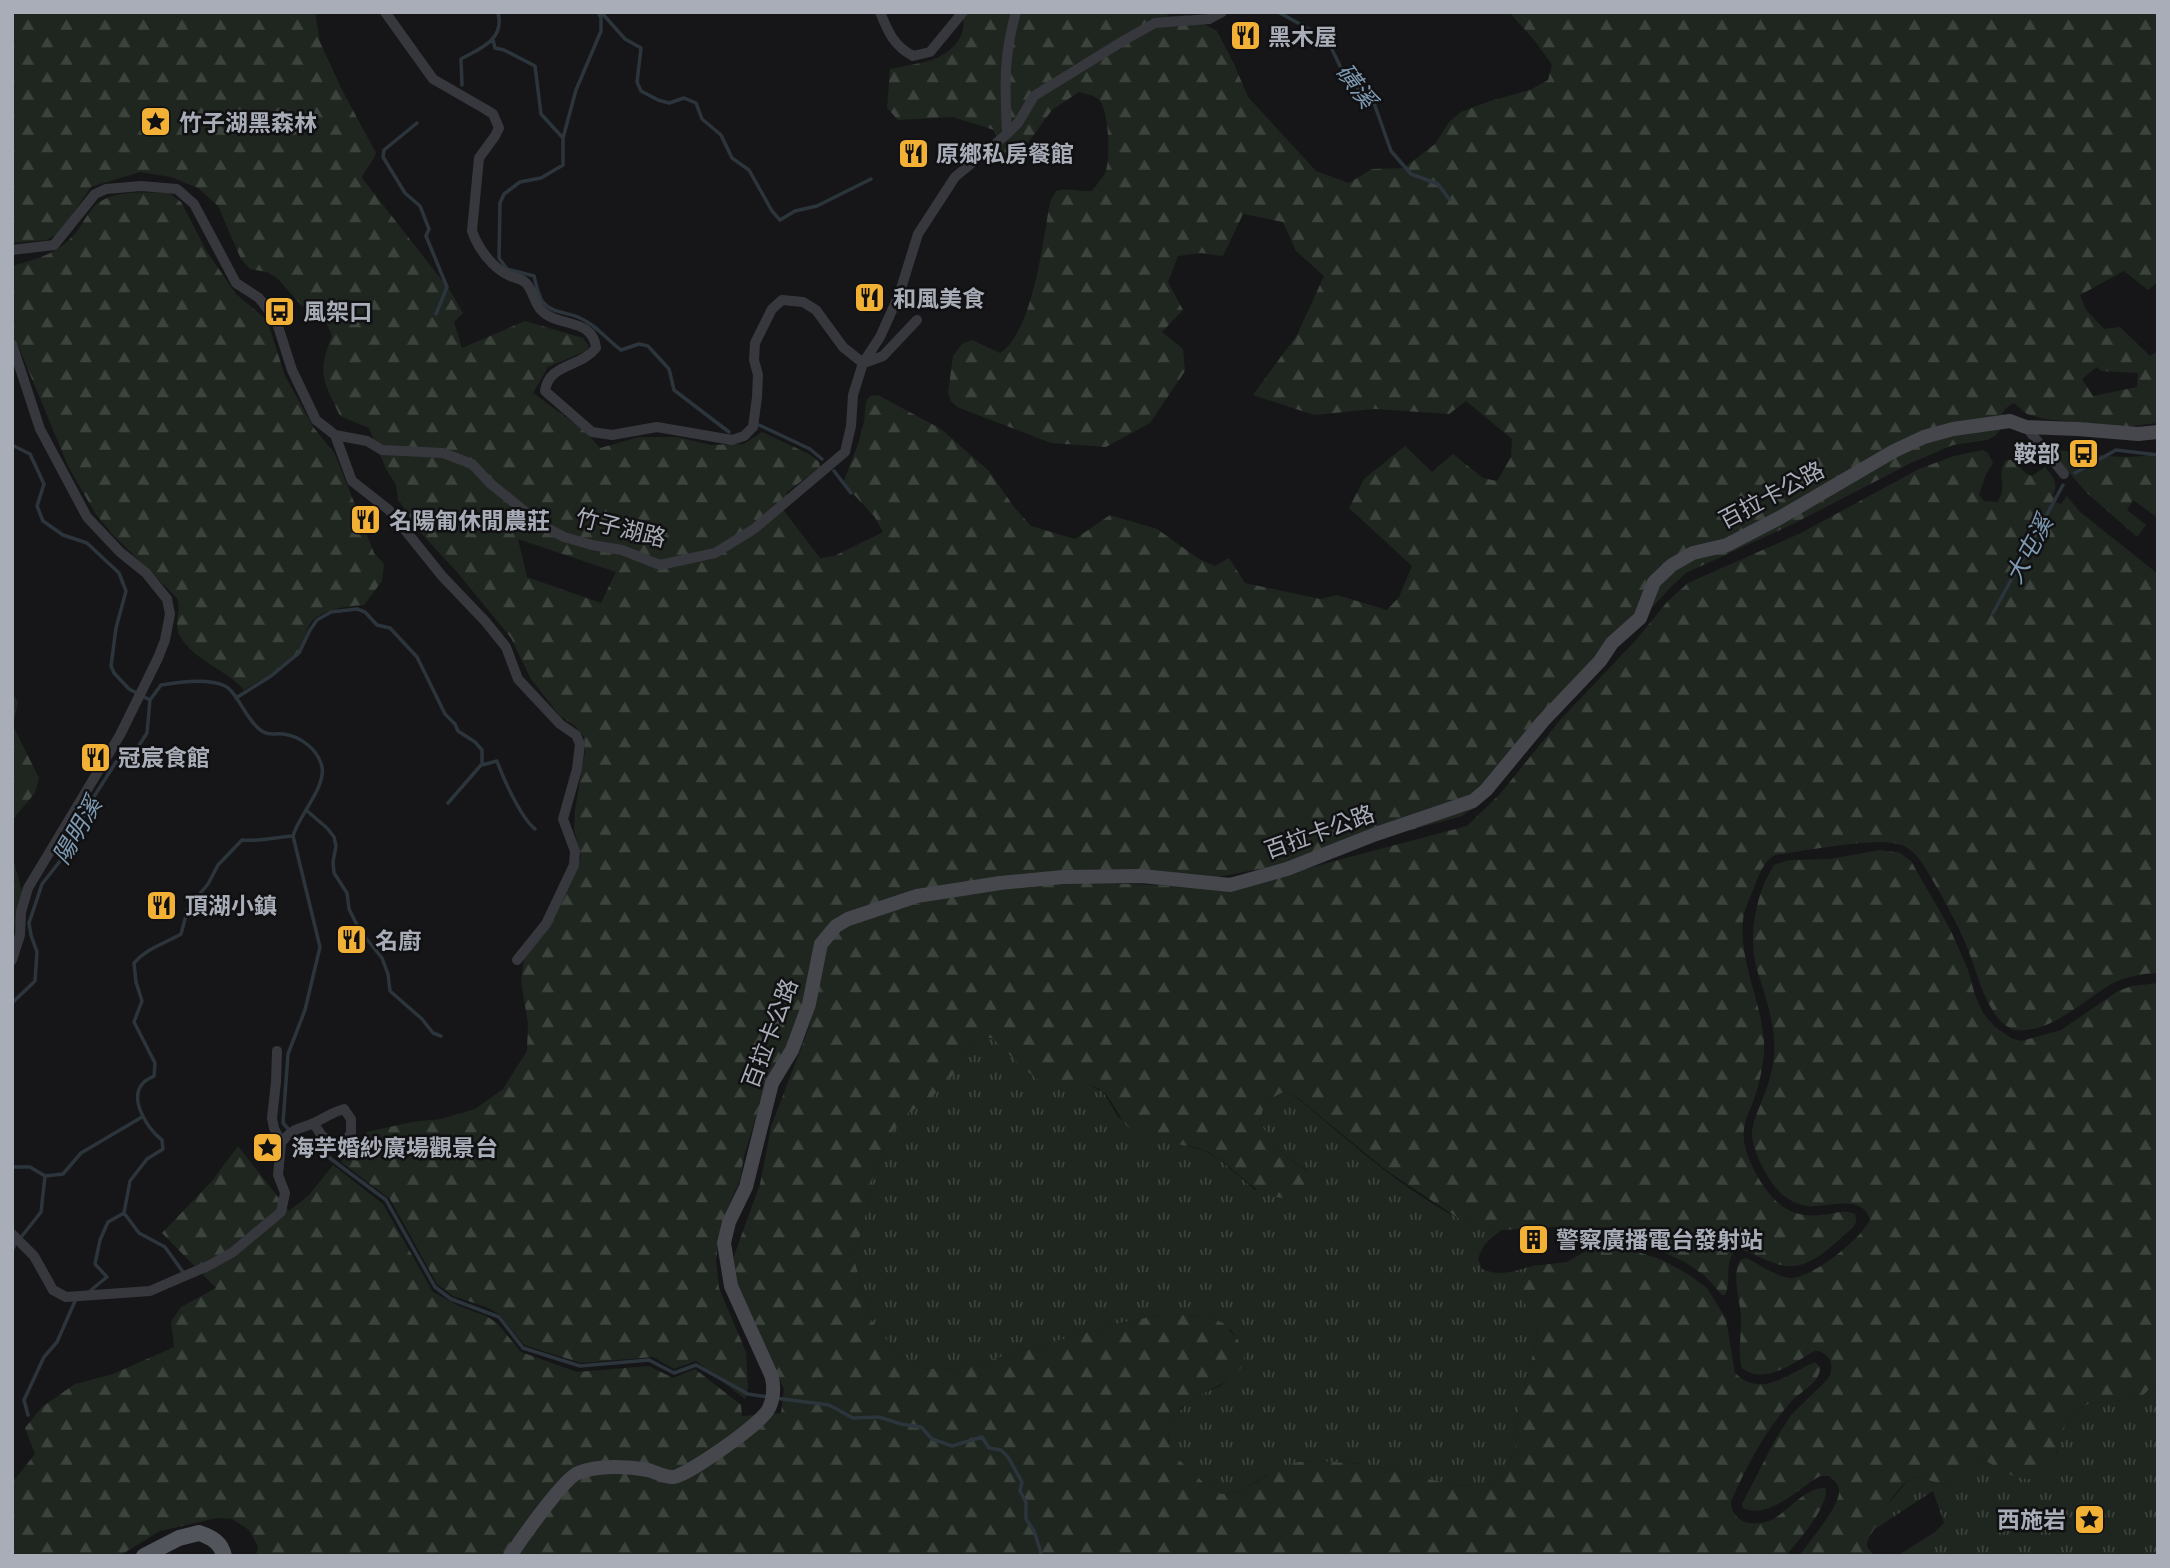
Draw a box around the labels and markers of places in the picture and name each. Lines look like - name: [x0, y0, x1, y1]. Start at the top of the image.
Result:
- restaurant icon: 黑木屋: [1228, 19, 1262, 53]
- place label: 黑木屋: [1268, 22, 1337, 50]
- place icon: 竹子湖黑森林: [139, 105, 173, 139]
- place label: 竹子湖黑森林: [179, 108, 317, 136]
- restaurant icon: 原鄉私房餐館: [896, 136, 930, 170]
- place label: 原鄉私房餐館: [936, 139, 1074, 167]
- restaurant icon: 和風美食: [853, 281, 887, 315]
- place label: 和風美食: [893, 284, 985, 312]
- bus stop icon: 風架口: [263, 294, 297, 328]
- place label: 風架口: [303, 297, 372, 325]
- bus stop icon: 鞍部: [2066, 436, 2100, 470]
- place label: 鞍部: [2014, 439, 2060, 467]
- restaurant icon: 名陽匍休閒農莊: [349, 503, 383, 537]
- place label: 名陽匍休閒農莊: [389, 506, 550, 534]
- restaurant icon: 冠宸食館: [78, 740, 112, 774]
- place label: 冠宸食館: [118, 743, 210, 771]
- restaurant icon: 頂湖小鎮: [145, 888, 179, 922]
- place label: 頂湖小鎮: [185, 891, 277, 919]
- restaurant icon: 名廚: [335, 923, 369, 957]
- place label: 名廚: [375, 926, 421, 954]
- place icon: 海芋婚紗廣場觀景台: [251, 1130, 285, 1164]
- place label: 海芋婚紗廣場觀景台: [291, 1133, 498, 1161]
- building icon: 警察廣播電台發射站: [1516, 1222, 1550, 1256]
- place label: 警察廣播電台發射站: [1556, 1225, 1763, 1253]
- place icon: 西施岩: [2072, 1502, 2106, 1536]
- place label: 西施岩: [1997, 1505, 2066, 1533]

